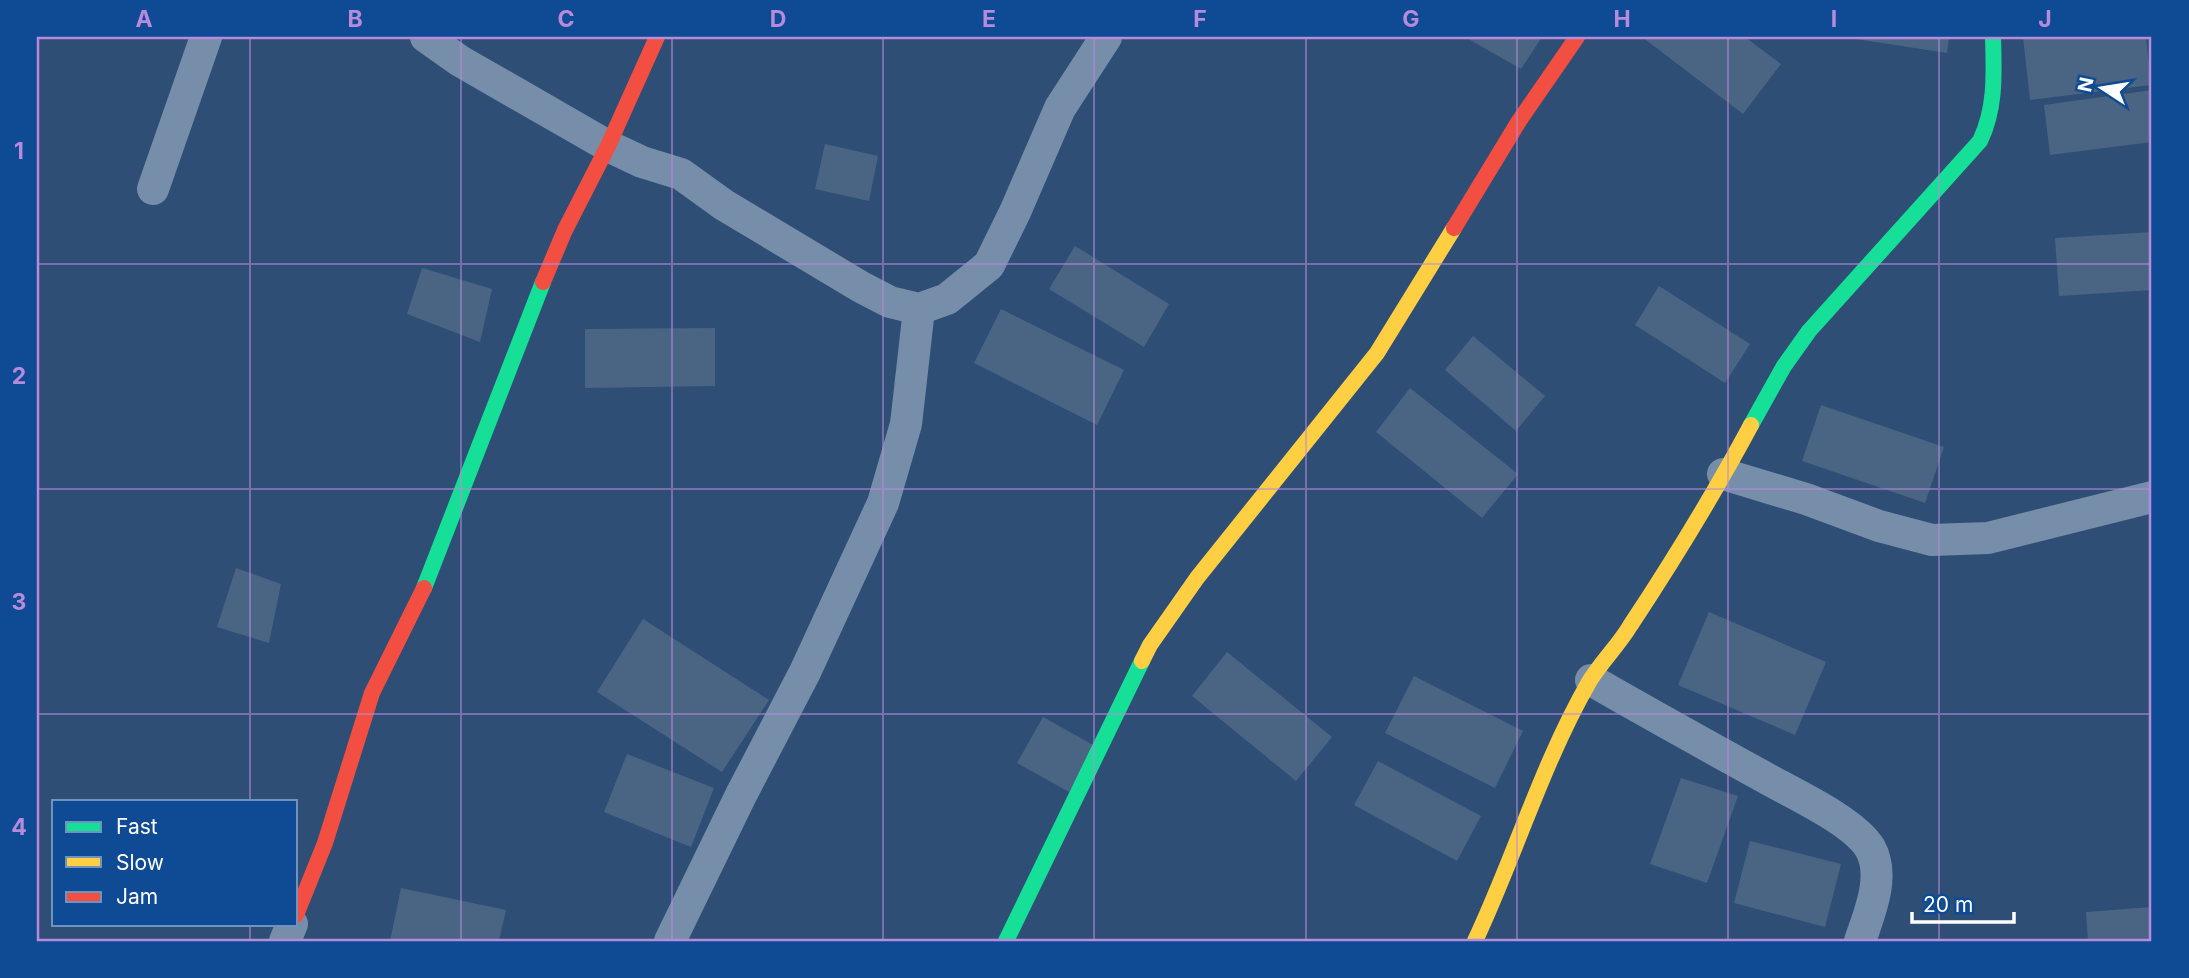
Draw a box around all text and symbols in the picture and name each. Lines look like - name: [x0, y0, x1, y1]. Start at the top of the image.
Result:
- text: A: [135, 5, 153, 33]
- text: B: [347, 5, 363, 33]
- text: C: [557, 5, 575, 33]
- text: D: [770, 5, 786, 33]
- text: E: [982, 5, 996, 33]
- text: F: [1193, 5, 1207, 33]
- text: G: [1402, 5, 1420, 33]
- text: H: [1613, 5, 1631, 33]
- text: I: [1831, 5, 1837, 33]
- text: J: [2038, 5, 2052, 33]
- north arrow: [2066, 52, 2136, 122]
- text: N: [2073, 75, 2099, 94]
- text: 1: [14, 137, 24, 165]
- text: 2: [12, 362, 26, 390]
- text: 3: [12, 588, 26, 616]
- legend: [52, 800, 298, 926]
- text: 4: [11, 813, 27, 841]
- text: Fast: [116, 814, 158, 839]
- text: Slow: [116, 850, 164, 875]
- scale bar: [1912, 880, 2014, 924]
- text: Jam: [116, 884, 158, 909]
- text: 20 m: [1923, 892, 1973, 917]

